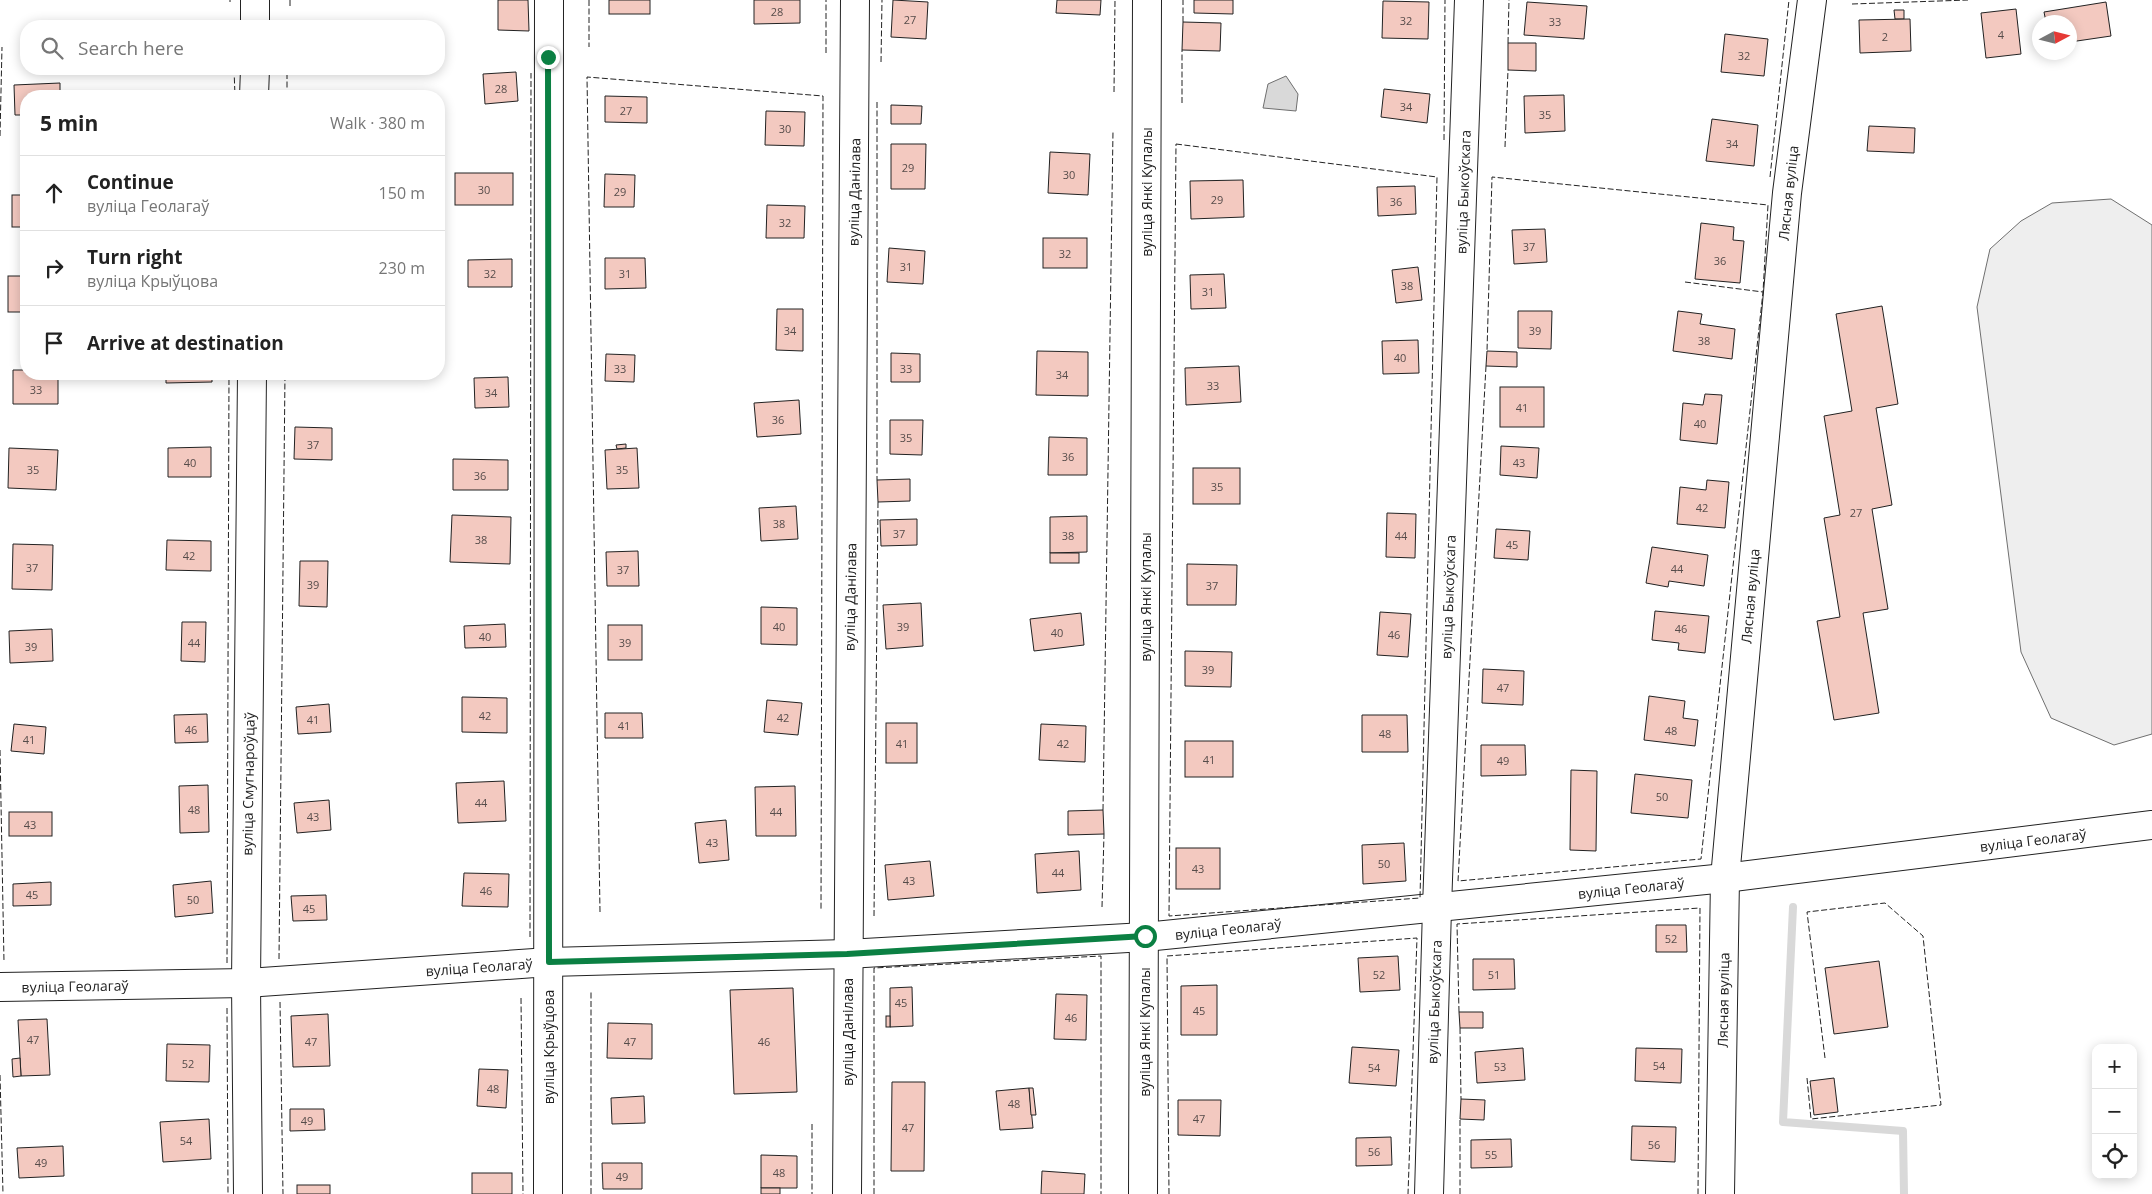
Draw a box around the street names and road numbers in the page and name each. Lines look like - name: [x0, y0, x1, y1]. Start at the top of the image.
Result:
- street label: вуліца Янкі Купалы: [1137, 127, 1156, 257]
- street label: вуліца Быкоўскага: [1451, 130, 1475, 254]
- street label: вуліца Данілава: [844, 138, 864, 246]
- street label: Лясная вуліца: [1774, 145, 1802, 241]
- street label: вуліца Янкі Купалы: [1136, 532, 1155, 662]
- street label: вуліца Быкоўскага: [1436, 535, 1460, 659]
- street label: вуліца Данілава: [840, 543, 860, 651]
- street label: Лясная вуліца: [1736, 548, 1764, 644]
- street label: вуліца Смугнароўцаў: [237, 711, 259, 856]
- street label: вуліца Геолагаў: [1979, 824, 2088, 856]
- street label: вуліца Геолагаў: [1577, 873, 1686, 903]
- street label: вуліца Геолагаў: [1174, 914, 1283, 944]
- street label: вуліца Быкоўскага: [1422, 940, 1446, 1064]
- street label: Лясная вуліца: [1713, 952, 1733, 1048]
- street label: вуліца Геолагаў: [425, 954, 534, 980]
- street label: вуліца Янкі Купалы: [1135, 967, 1154, 1097]
- street label: вуліца Геолагаў: [21, 976, 130, 996]
- street label: вуліца Данілава: [838, 978, 857, 1086]
- street label: вуліца Крыўцова: [539, 990, 558, 1104]

